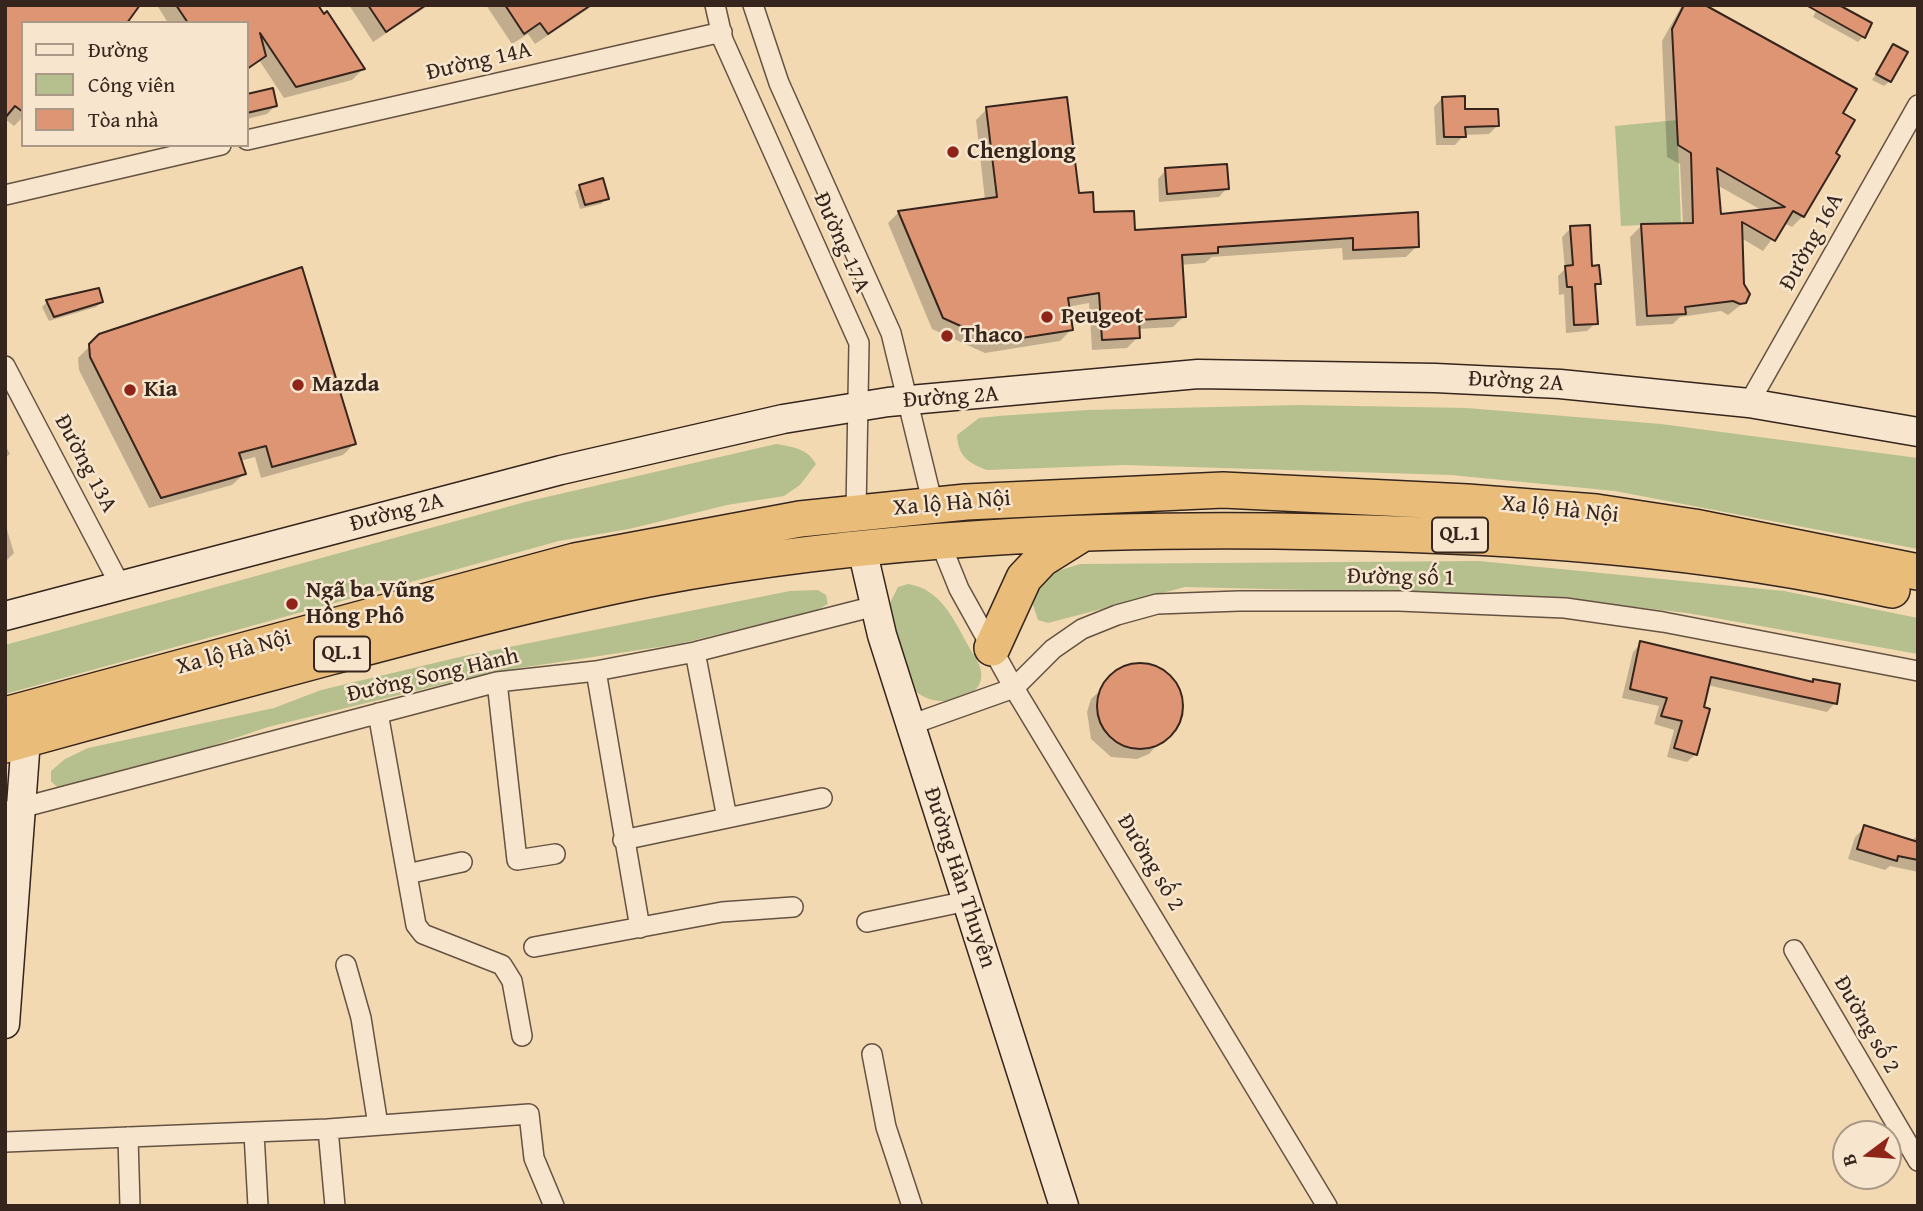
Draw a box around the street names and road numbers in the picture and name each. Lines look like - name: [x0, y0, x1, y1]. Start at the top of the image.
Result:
- street label: Đường 14A: [424, 37, 534, 87]
- street label: Đường 17A: [807, 189, 875, 297]
- street label: Đường 16A: [1774, 189, 1850, 295]
- street label: Đường 2A: [1467, 366, 1565, 398]
- street label: Đường 2A: [902, 381, 1000, 415]
- street label: Đường 13A: [48, 410, 122, 518]
- street label: Xa lộ Hà Nội: [892, 485, 1012, 523]
- street label: Đường 2A: [347, 487, 447, 539]
- street label: Xa lộ Hà Nội: [1500, 490, 1620, 530]
- road number: QL.1: [1432, 518, 1488, 552]
- street label: Đường số 1: [1347, 563, 1455, 593]
- street label: Xa lộ Hà Nội: [173, 624, 295, 682]
- road number: QL.1: [314, 636, 370, 672]
- street label: Đường Song Hành: [345, 643, 521, 709]
- street label: Đường Hàn Thuyên: [917, 784, 1001, 972]
- street label: Đường số 2: [1110, 810, 1190, 916]
- street label: Đường số 2: [1827, 971, 1905, 1079]

